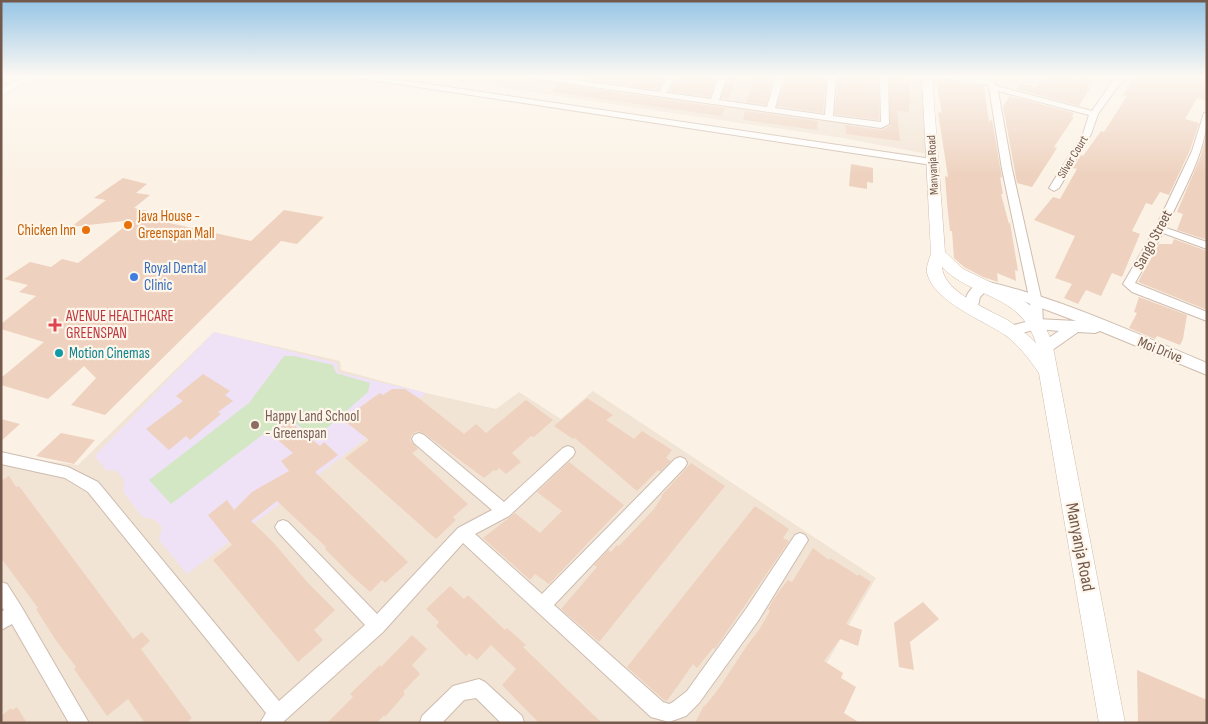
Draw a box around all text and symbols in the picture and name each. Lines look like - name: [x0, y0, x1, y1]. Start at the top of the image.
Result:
- street label: Silver Court: [1054, 133, 1092, 181]
- street label: Manyanja Road: [924, 135, 942, 195]
- place label: Java House - Greenspan Mall: [137, 207, 215, 243]
- street label: Sango Street: [1129, 207, 1177, 273]
- marker: Java House - Greenspan Mall: [122, 219, 134, 231]
- place label: Chicken Inn: [17, 221, 76, 240]
- marker: Chicken Inn: [80, 224, 92, 236]
- place label: Royal Dental Clinic: [144, 259, 206, 295]
- marker: Royal Dental Clinic: [128, 271, 140, 283]
- place label: AVENUE HEALTHCARE GREENSPAN: [65, 307, 174, 343]
- marker: AVENUE HEALTHCARE GREENSPAN: [48, 318, 62, 332]
- street label: Moi Drive: [1135, 332, 1185, 368]
- place label: Motion Cinemas: [69, 344, 150, 363]
- marker: Motion Cinemas: [53, 347, 65, 359]
- place label: Happy Land School - Greenspan: [265, 407, 359, 443]
- marker: Happy Land School - Greenspan: [249, 419, 261, 431]
- street label: Manyanja Road: [1061, 501, 1099, 593]

